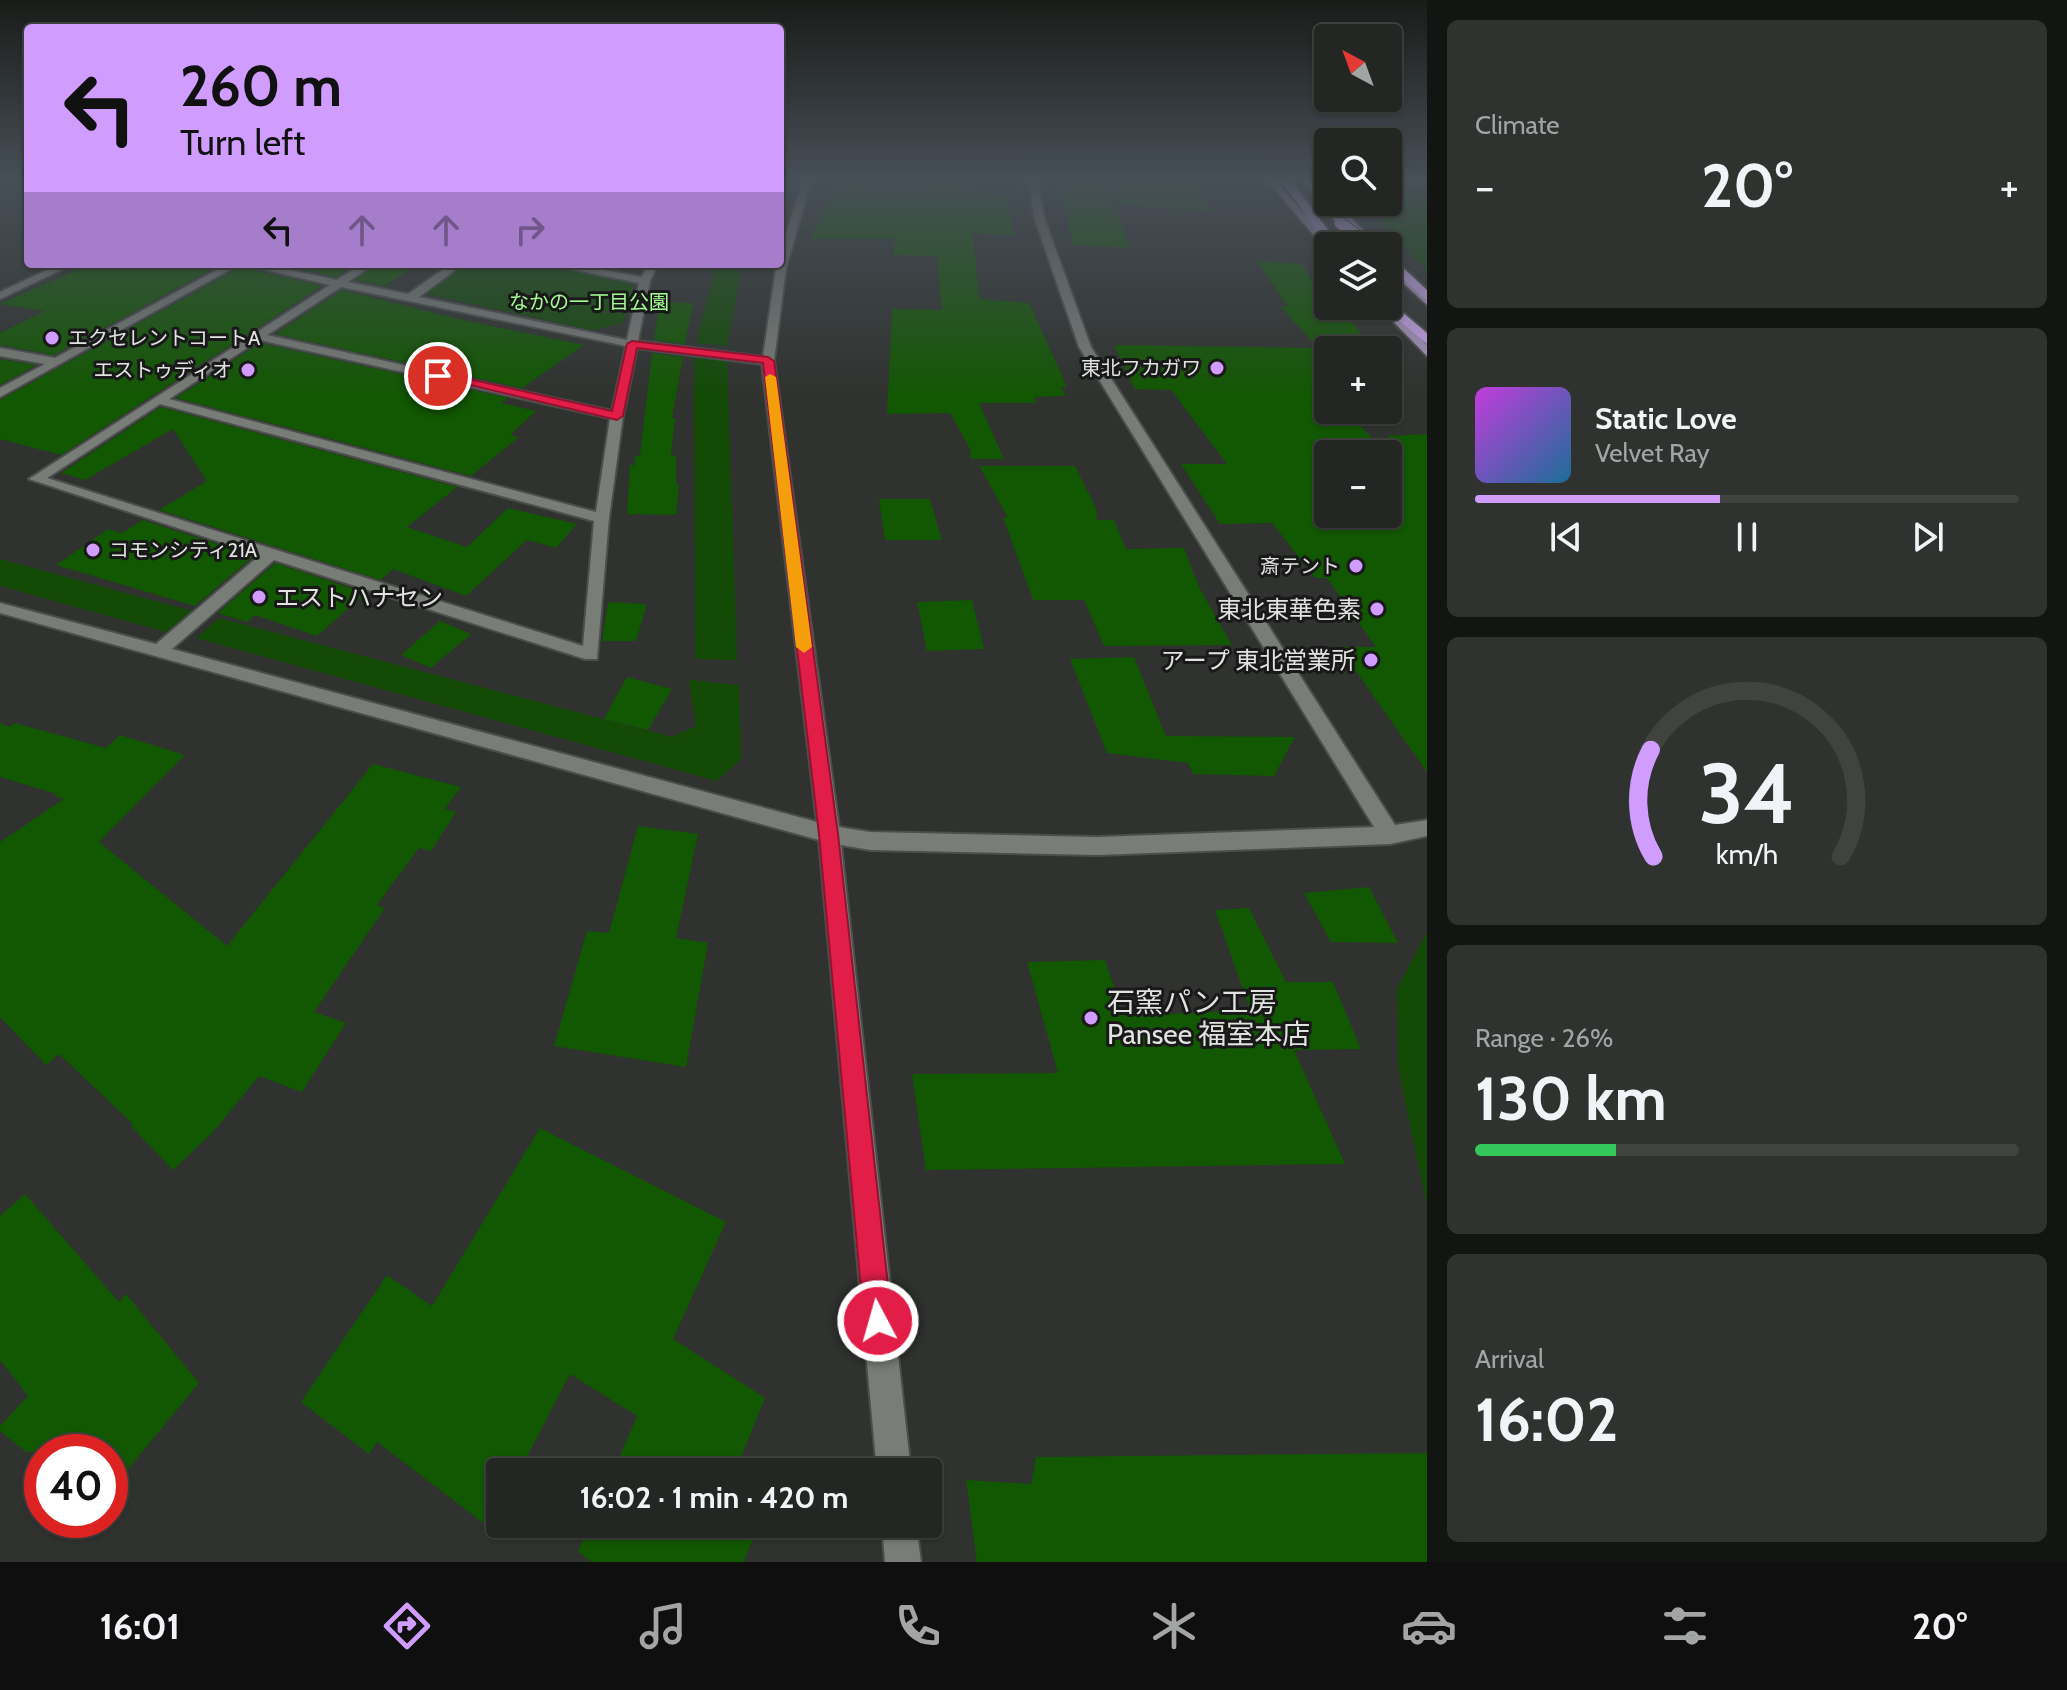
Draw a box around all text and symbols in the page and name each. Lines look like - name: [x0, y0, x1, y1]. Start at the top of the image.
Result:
- north arrow: [1314, 24, 1402, 112]
- map controls: [1314, 24, 1402, 528]
- text: 260 m: [180, 52, 342, 120]
- icon: left: [48, 56, 152, 160]
- text: Climate: [1475, 109, 1560, 141]
- text: Turn left: [180, 120, 305, 164]
- button: search: [1314, 128, 1402, 216]
- text: 20°: [1701, 149, 1793, 222]
- text: −: [1475, 160, 1494, 213]
- text: +: [2000, 160, 2019, 213]
- icon: left: [256, 208, 300, 252]
- icon: ahead: [340, 208, 384, 252]
- icon: ahead: [424, 208, 468, 252]
- icon: right: [508, 208, 552, 252]
- button: layers: [1314, 232, 1402, 320]
- park label: なかの一丁目公園: [509, 290, 669, 314]
- place label: エクセレントコートA: [68, 326, 261, 350]
- marker: エクセレントコートA: [43, 329, 61, 347]
- button: +: [1314, 336, 1402, 424]
- pin: [404, 342, 472, 410]
- icon: arrive: [416, 354, 460, 398]
- place label: 東北フカガワ: [1081, 356, 1201, 380]
- place label: エストゥディオ: [93, 358, 232, 382]
- marker: 東北フカガワ: [1208, 359, 1226, 377]
- marker: エストゥディオ: [239, 361, 257, 379]
- text: Static Love: [1595, 400, 1737, 437]
- text: Velvet Ray: [1595, 437, 1710, 469]
- button: −: [1314, 440, 1402, 528]
- icon: previous: [1544, 515, 1588, 559]
- icon: pause: [1725, 515, 1769, 559]
- icon: next: [1906, 515, 1950, 559]
- place label: コモンシティ21A: [109, 538, 258, 562]
- marker: コモンシティ21A: [84, 541, 102, 559]
- place label: 斎テント: [1260, 554, 1340, 578]
- marker: 斎テント: [1347, 557, 1365, 575]
- place label: エストハナセン: [275, 583, 443, 612]
- marker: エストハナセン: [250, 588, 268, 606]
- place label: 東北東華色素: [1217, 595, 1361, 624]
- marker: 東北東華色素: [1368, 600, 1386, 618]
- place label: アープ 東北営業所: [1160, 646, 1355, 675]
- marker: アープ 東北営業所: [1362, 651, 1380, 669]
- text: 34: [1699, 743, 1795, 844]
- text: km/h: [1716, 836, 1778, 871]
- place label: 石窯パン工房 Pansee 福室本店: [1107, 985, 1310, 1051]
- marker: 石窯パン工房 Pansee 福室本店: [1082, 1009, 1100, 1027]
- text: Range · 26%: [1475, 1022, 1613, 1054]
- text: 130 km: [1475, 1062, 1667, 1135]
- position arrow: [836, 1279, 920, 1363]
- text: Arrival: [1475, 1343, 1544, 1375]
- text: 16:02: [1475, 1383, 1618, 1456]
- speed limit sign: 40: [24, 1434, 128, 1538]
- text: 16:02 · 1 min · 420 m: [580, 1479, 848, 1516]
- icon: directions: [379, 1598, 435, 1654]
- icon: music: [635, 1598, 691, 1654]
- icon: phone: [890, 1598, 946, 1654]
- icon: climate: [1146, 1598, 1202, 1654]
- icon: car: [1401, 1598, 1457, 1654]
- icon: filters: [1657, 1598, 1713, 1654]
- text: 16:01: [100, 1604, 180, 1648]
- text: 20°: [1912, 1604, 1967, 1648]

